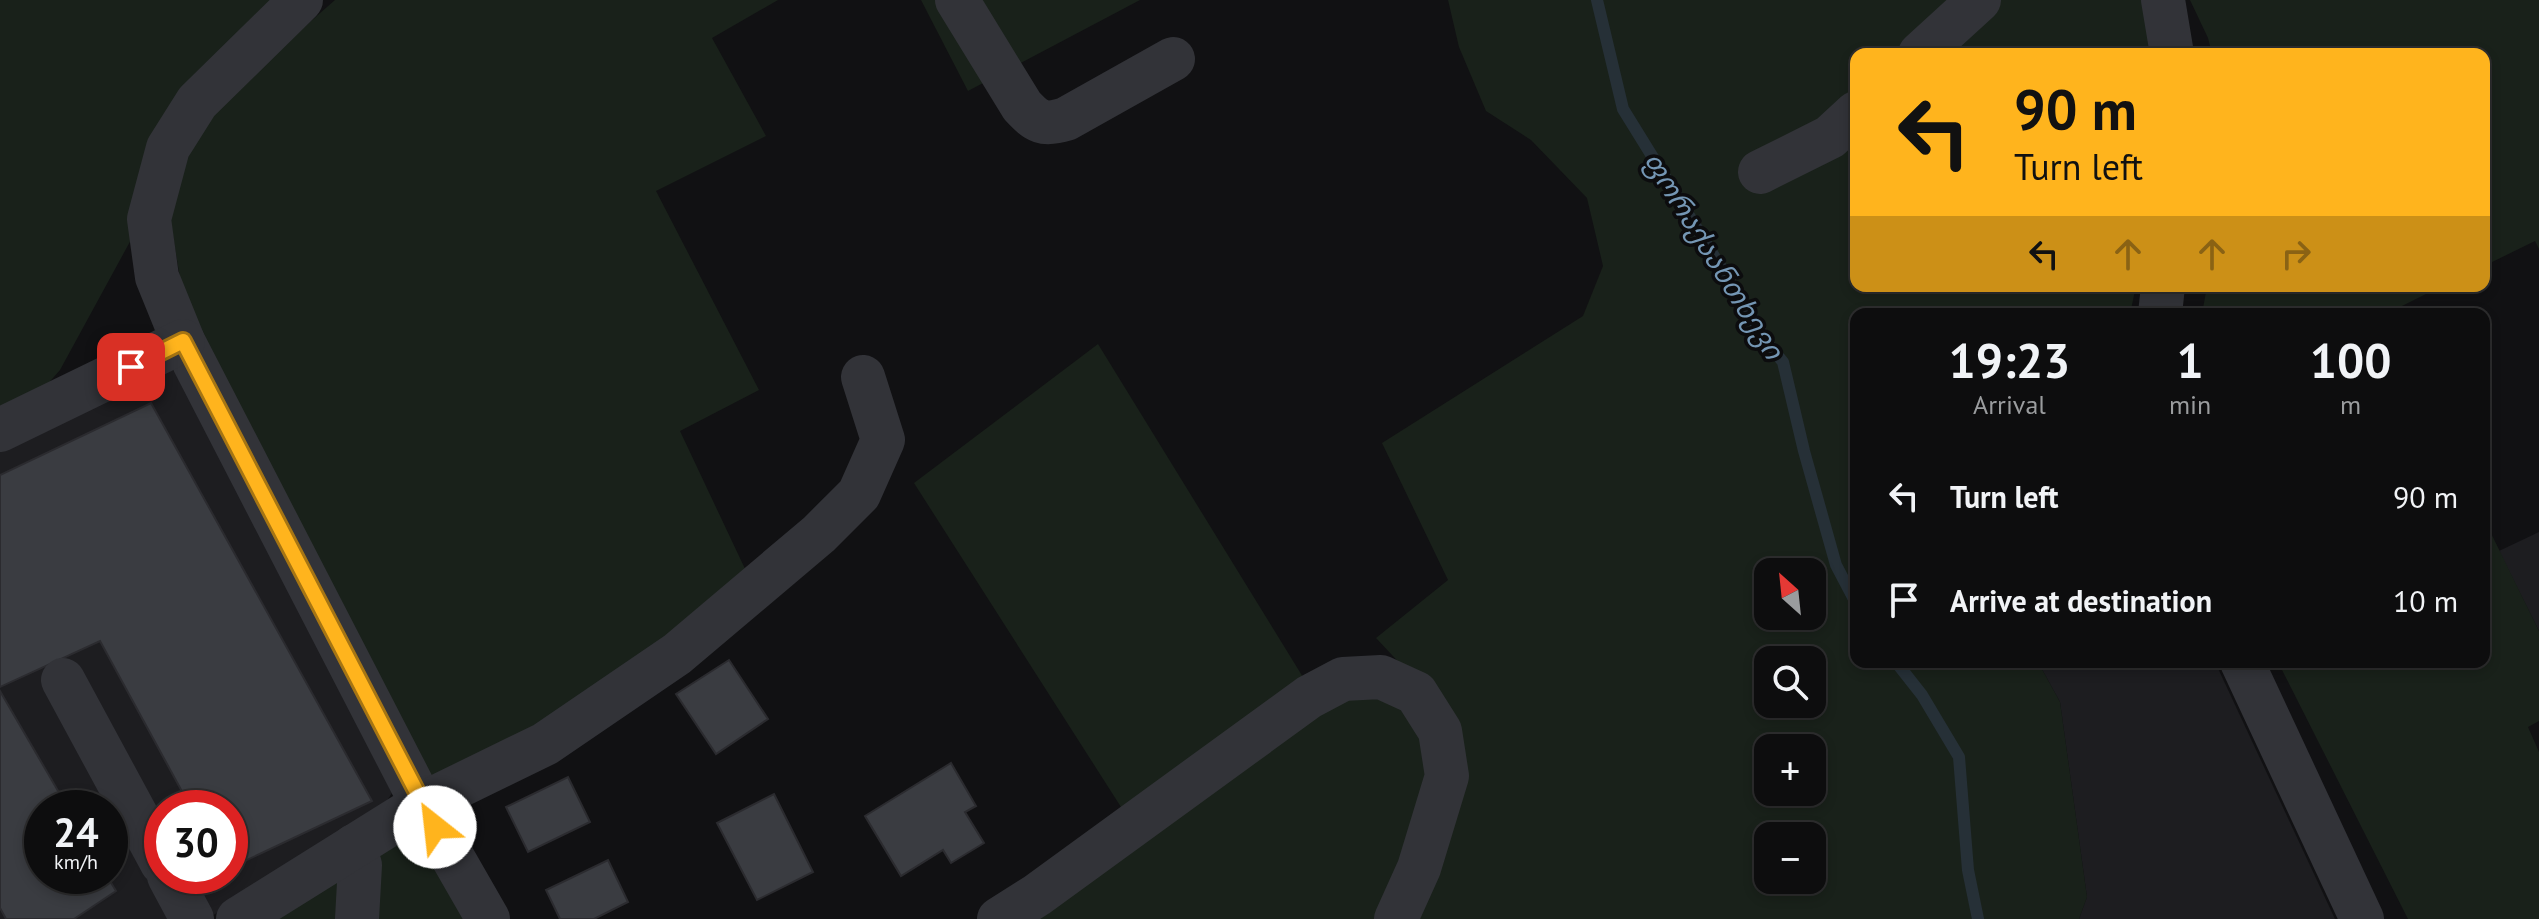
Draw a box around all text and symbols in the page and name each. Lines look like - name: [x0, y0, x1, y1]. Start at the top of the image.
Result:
- text: 90 m: [2014, 73, 2137, 145]
- icon: left: [1882, 80, 1986, 184]
- text: Turn left: [2014, 143, 2143, 190]
- water label: ფორაქაანთხევი: [1635, 144, 1794, 367]
- icon: left: [2022, 232, 2066, 276]
- icon: ahead: [2106, 232, 2150, 276]
- icon: ahead: [2190, 232, 2234, 276]
- icon: right: [2274, 232, 2318, 276]
- text: 19:23: [1949, 329, 2070, 391]
- text: 1: [2176, 329, 2204, 391]
- text: 100: [2310, 329, 2391, 391]
- pin: [97, 333, 165, 401]
- icon: arrive: [109, 345, 153, 389]
- text: Arrival: [1973, 388, 2046, 421]
- text: min: [2169, 388, 2211, 421]
- text: m: [2340, 388, 2361, 421]
- icon: left: [1882, 474, 1926, 518]
- text: Turn left: [1950, 477, 2058, 516]
- text: 90 m: [2393, 477, 2458, 516]
- north arrow: [1754, 558, 1826, 630]
- map controls: [1754, 558, 1826, 894]
- icon: arrive: [1882, 578, 1926, 622]
- text: Arrive at destination: [1950, 581, 2212, 620]
- text: 10 m: [2393, 581, 2458, 620]
- button: search: [1754, 646, 1826, 718]
- button: +: [1754, 734, 1826, 806]
- position arrow: [393, 785, 477, 869]
- speed limit sign: 30: [144, 790, 248, 894]
- text: 24: [53, 806, 99, 858]
- button: −: [1754, 822, 1826, 894]
- text: km/h: [54, 849, 98, 875]

